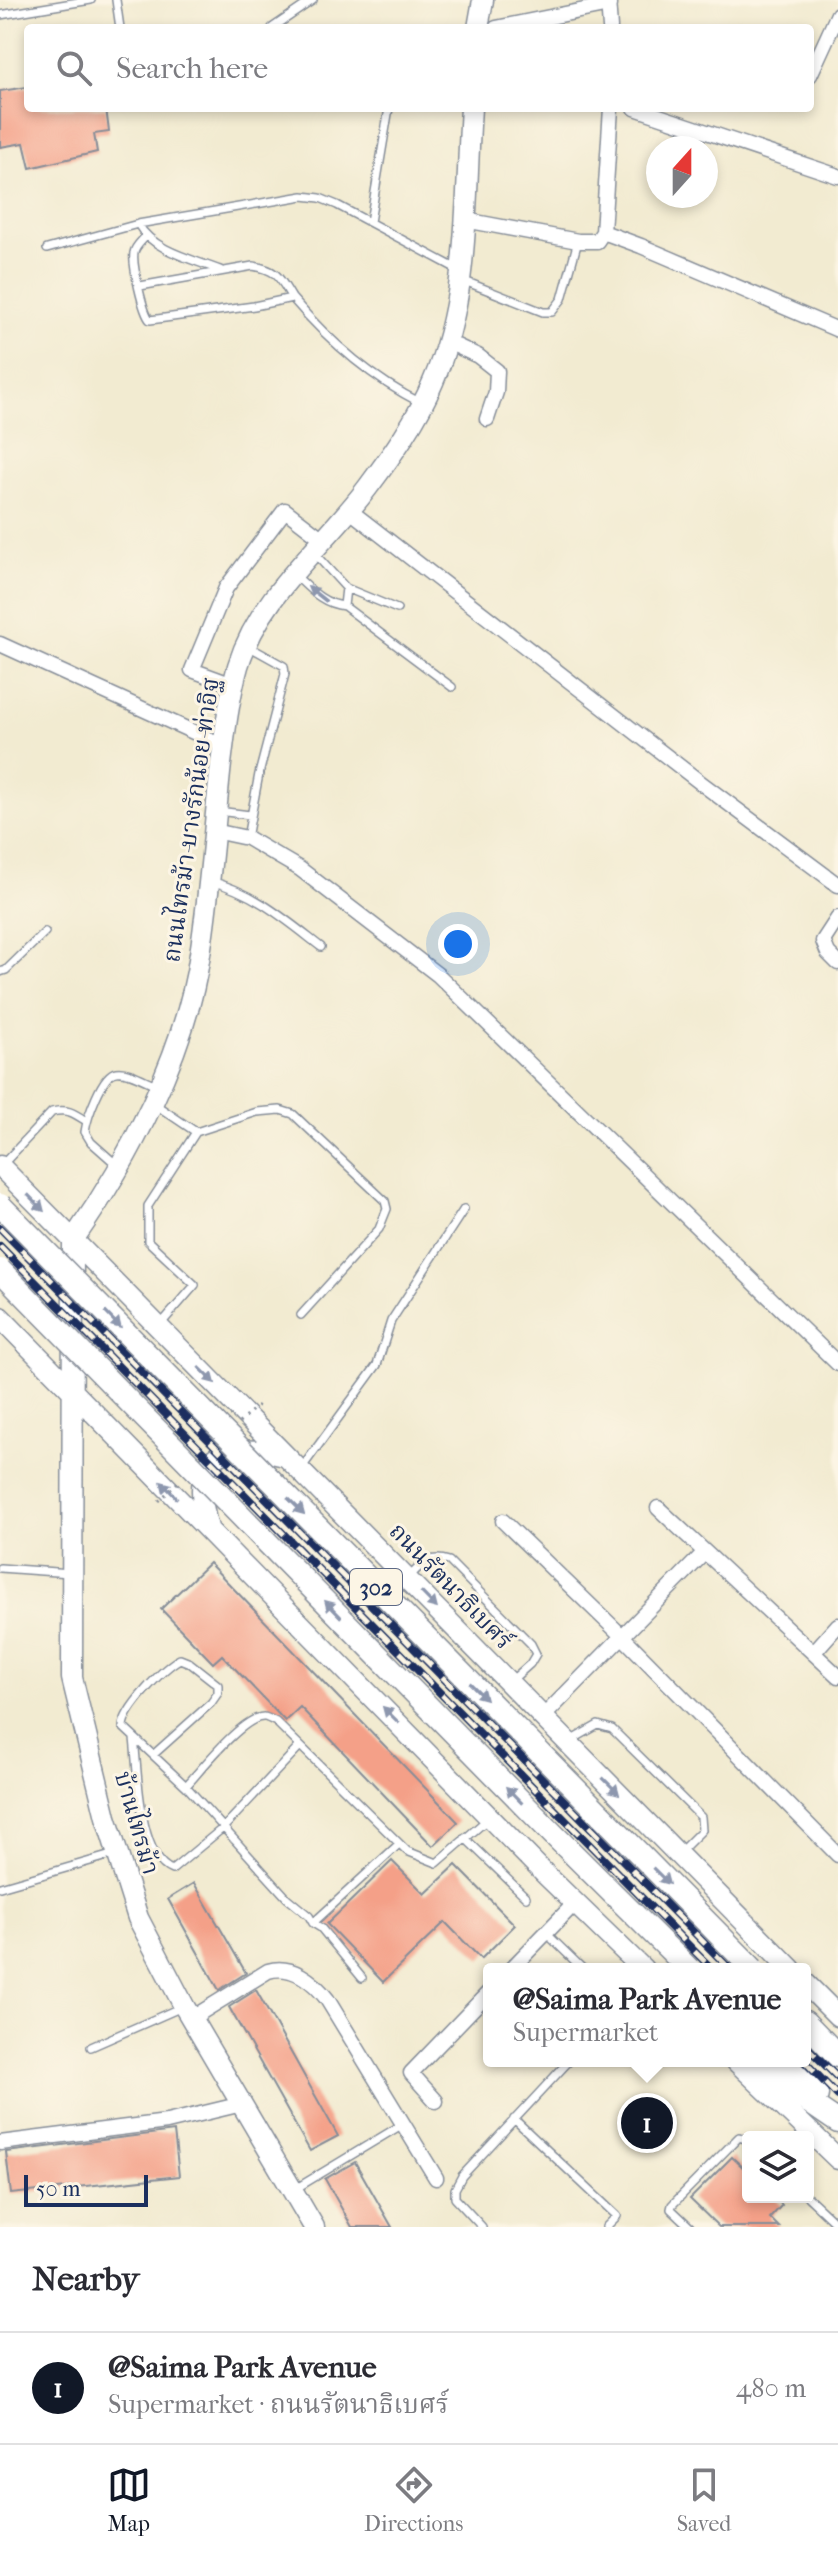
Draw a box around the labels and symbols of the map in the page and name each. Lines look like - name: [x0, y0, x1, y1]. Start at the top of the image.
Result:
- north arrow: [646, 136, 718, 208]
- one-way arrow: [307, 586, 327, 603]
- street label: ถนนไทรม้า-บางรักน้อย-ท่าอิฐ: [153, 675, 226, 964]
- your location: [438, 924, 478, 964]
- one-way arrow: [27, 1193, 45, 1212]
- one-way arrow: [104, 1310, 122, 1329]
- one-way arrow: [197, 1365, 216, 1384]
- one-way arrow: [160, 1481, 179, 1500]
- one-way arrow: [286, 1496, 305, 1514]
- street label: ถนนรัตนาธิเบศร์: [384, 1516, 520, 1655]
- road number: 302: [350, 1569, 402, 1605]
- one-way arrow: [419, 1590, 438, 1609]
- one-way arrow: [324, 1600, 342, 1619]
- one-way arrow: [469, 1681, 487, 1700]
- one-way arrow: [382, 1706, 401, 1725]
- street label: บ้านไทรม้า: [109, 1767, 169, 1878]
- one-way arrow: [601, 1776, 620, 1794]
- one-way arrow: [506, 1786, 524, 1805]
- one-way arrow: [651, 1866, 670, 1885]
- pin: 1: [621, 2093, 673, 2153]
- scale bar: [24, 2171, 148, 2207]

